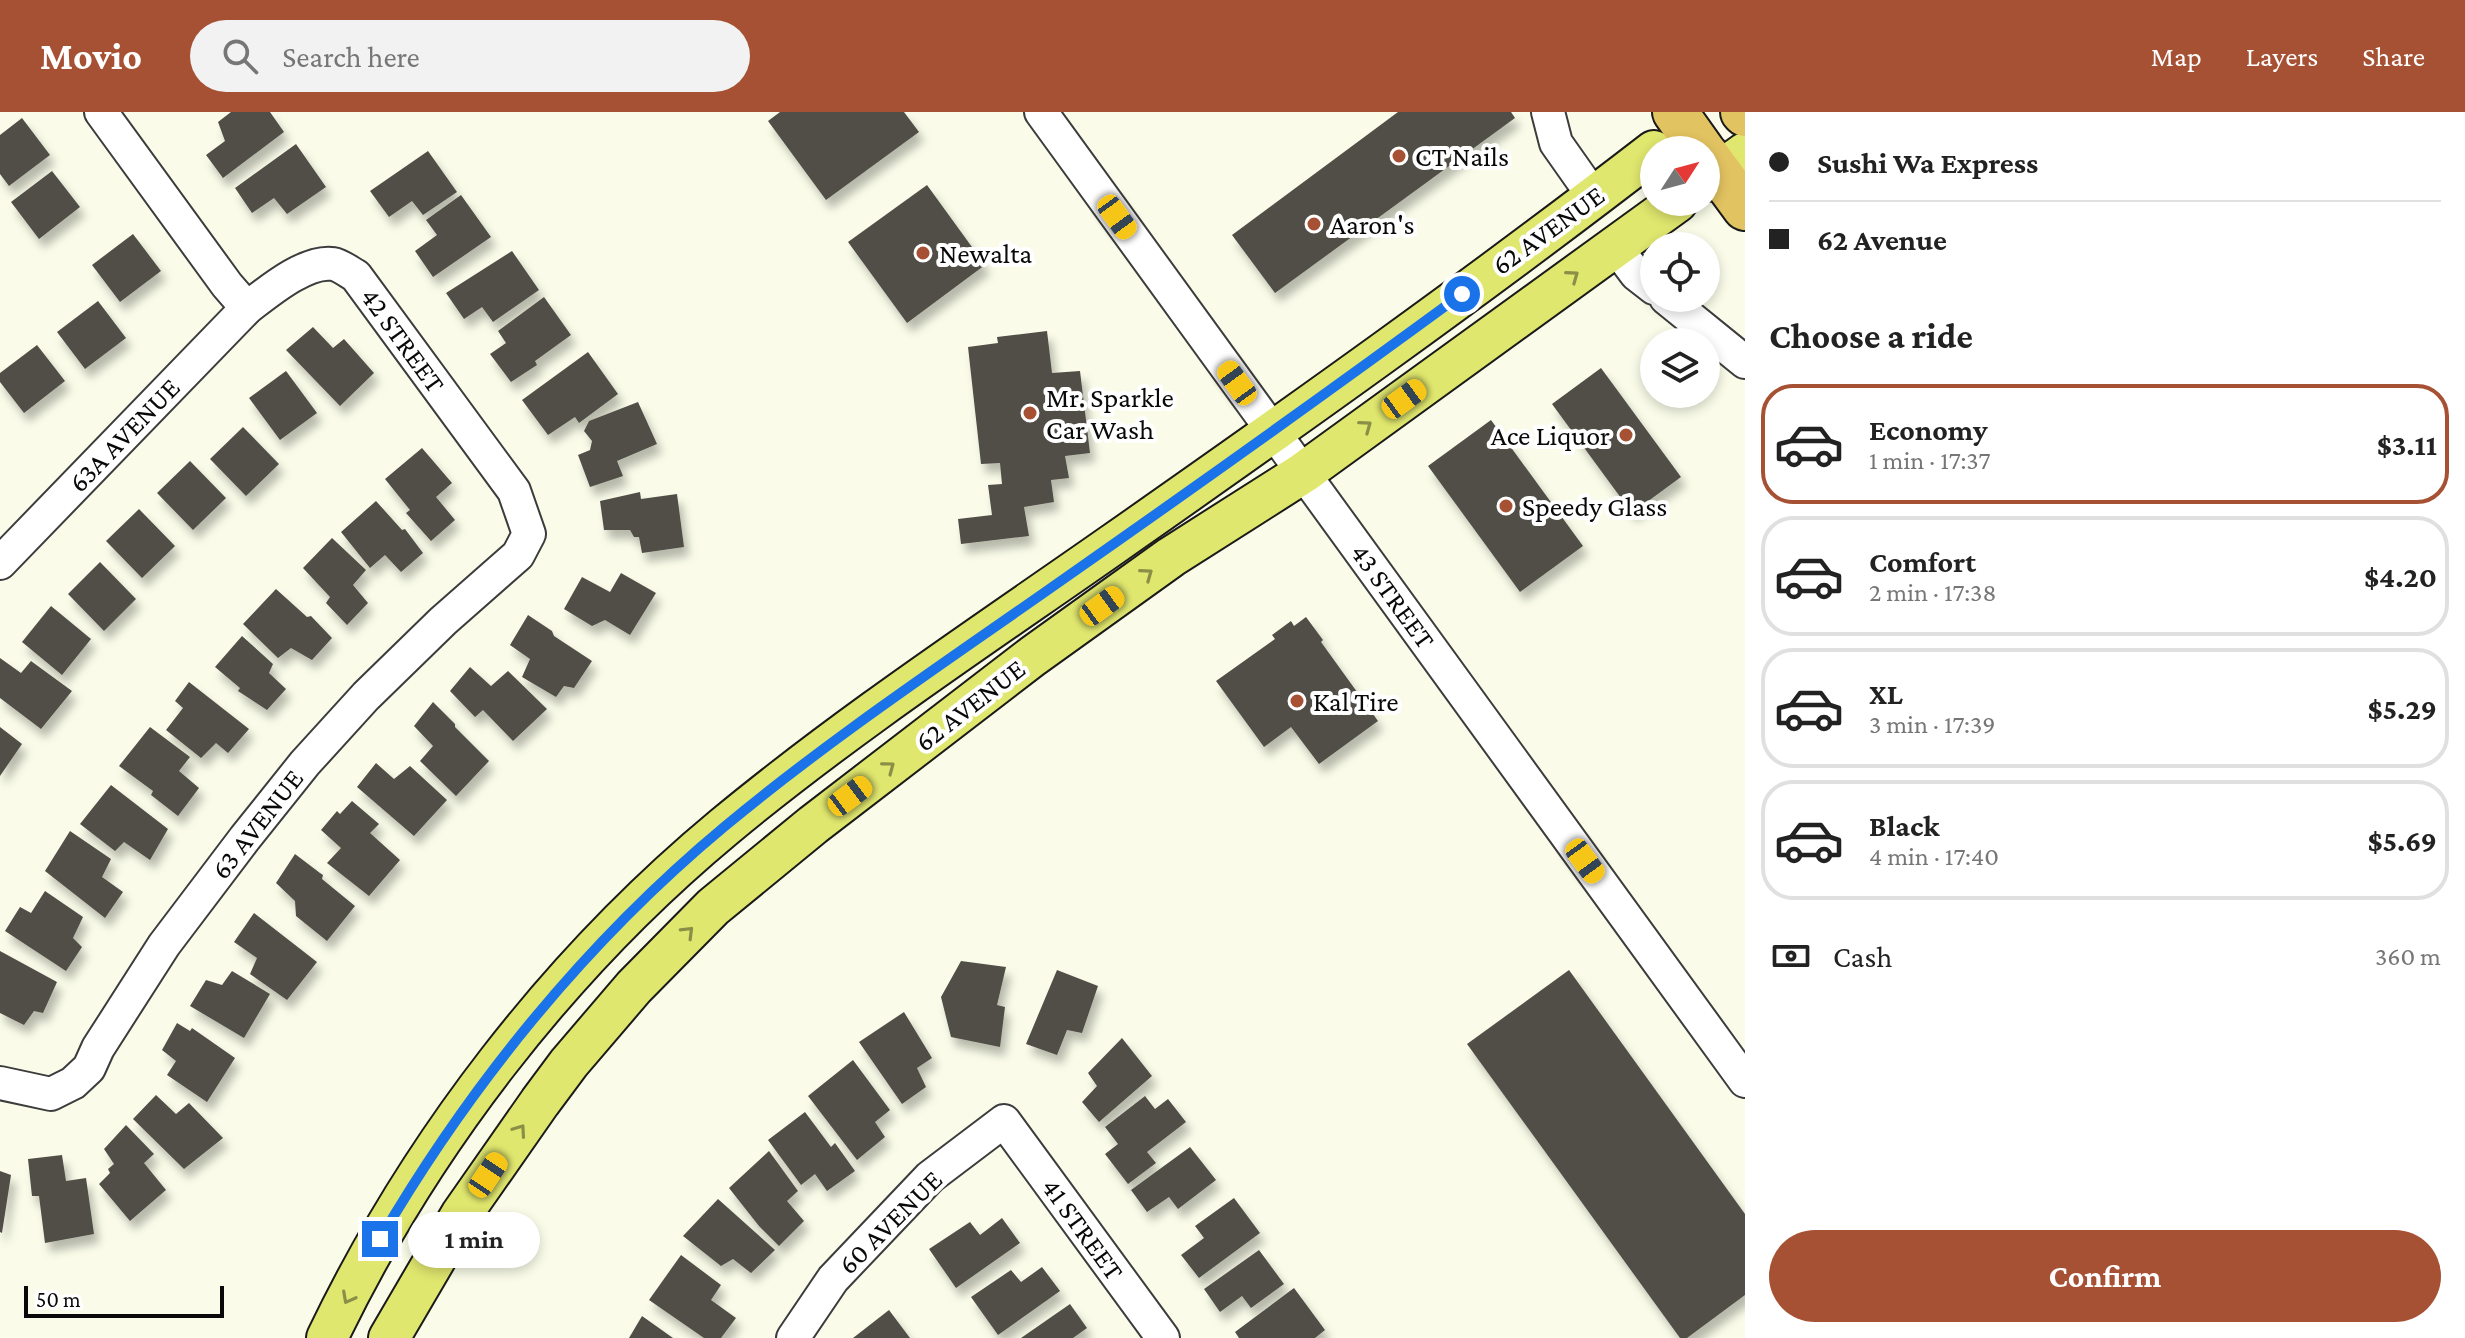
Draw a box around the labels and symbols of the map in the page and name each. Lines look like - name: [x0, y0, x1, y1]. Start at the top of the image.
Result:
- north arrow: [1640, 136, 1720, 216]
- place label: CT Nails: [1415, 141, 1509, 172]
- marker: CT Nails: [1390, 147, 1408, 165]
- street label: 62 AVENUE: [1486, 179, 1610, 281]
- car: [1093, 191, 1141, 243]
- place label: Aaron's: [1330, 209, 1415, 240]
- marker: Aaron's: [1305, 215, 1323, 233]
- place label: Newalta: [939, 238, 1032, 269]
- marker: Newalta: [914, 244, 932, 262]
- one-way arrow: [1564, 271, 1579, 286]
- route start: [1444, 276, 1480, 312]
- street label: 42 STREET: [355, 282, 451, 398]
- car: [1213, 357, 1261, 409]
- street label: 63A AVENUE: [62, 372, 186, 498]
- car: [1378, 375, 1430, 423]
- place label: Mr. Sparkle Car Wash: [1046, 382, 1174, 445]
- marker: Mr. Sparkle Car Wash: [1021, 404, 1039, 422]
- place label: Ace Liquor: [1491, 420, 1610, 451]
- one-way arrow: [1357, 422, 1371, 436]
- marker: Ace Liquor: [1617, 426, 1635, 444]
- place label: Speedy Glass: [1522, 491, 1667, 522]
- marker: Speedy Glass: [1497, 497, 1515, 515]
- street label: 43 STREET: [1345, 538, 1441, 654]
- one-way arrow: [1138, 569, 1153, 584]
- car: [1076, 582, 1128, 630]
- street label: 62 AVENUE: [909, 653, 1031, 757]
- place label: Kal Tire: [1313, 686, 1399, 717]
- marker: Kal Tire: [1288, 692, 1306, 710]
- street label: 63 AVENUE: [205, 763, 309, 885]
- one-way arrow: [880, 763, 895, 777]
- car: [824, 772, 876, 820]
- car: [1561, 835, 1609, 887]
- one-way arrow: [679, 927, 693, 941]
- one-way arrow: [510, 1124, 525, 1138]
- car: [465, 1148, 511, 1202]
- street label: 60 AVENUE: [832, 1164, 948, 1280]
- street label: 41 STREET: [1036, 1172, 1130, 1286]
- callout: 1 min: [408, 1211, 540, 1267]
- route end: [362, 1221, 398, 1257]
- scale bar: [24, 1282, 224, 1318]
- one-way arrow: [342, 1289, 358, 1303]

